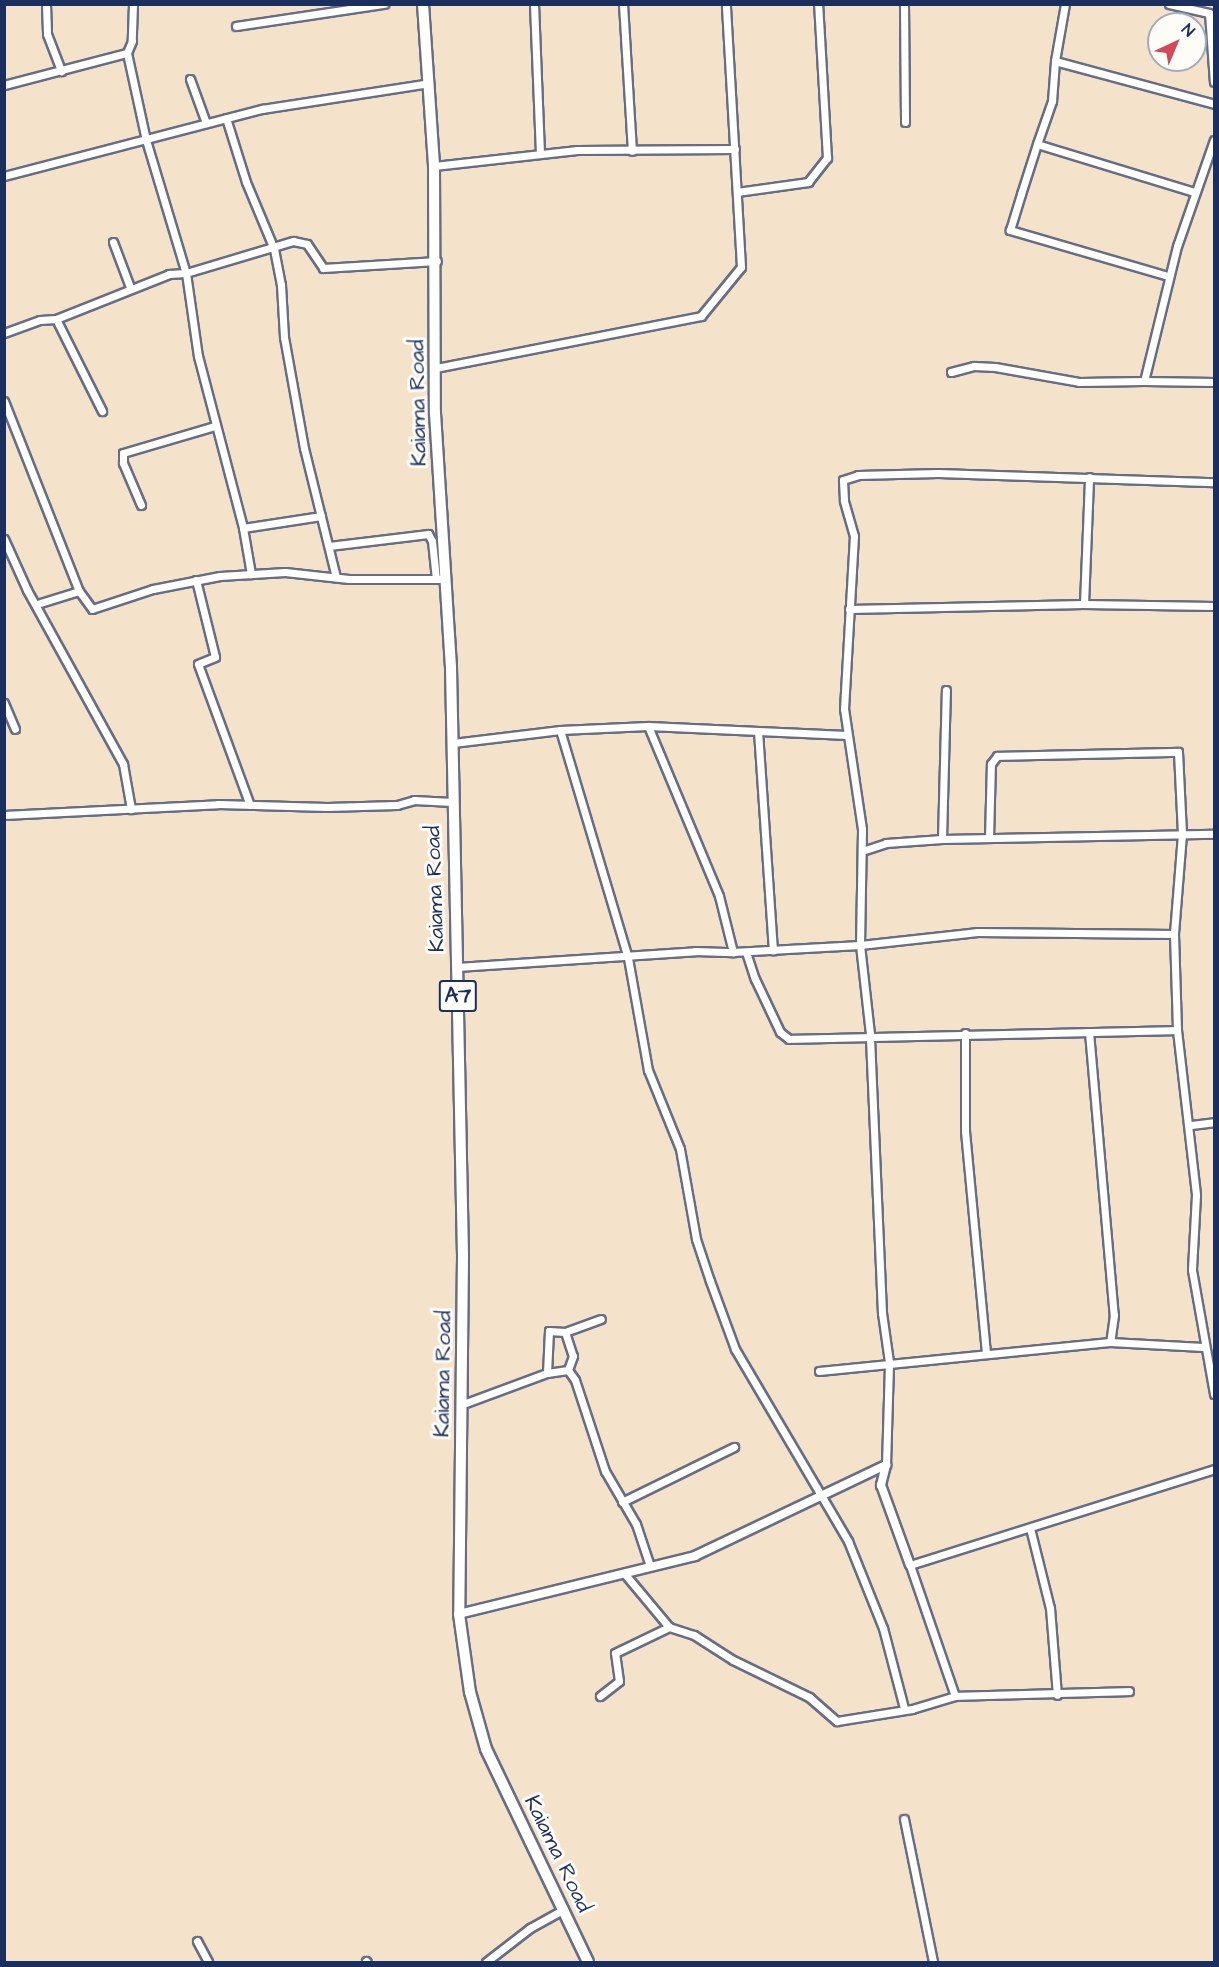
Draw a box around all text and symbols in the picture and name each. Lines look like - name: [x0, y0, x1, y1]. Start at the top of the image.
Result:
- north arrow: [1147, 12, 1207, 72]
- text: N: [1177, 19, 1199, 42]
- street label: Kaiama Road: [404, 339, 432, 467]
- street label: Kaiama Road: [420, 825, 450, 953]
- road number: A7: [438, 978, 478, 1014]
- street label: Kaiama Road: [429, 1310, 457, 1438]
- street label: Kaiama Road: [518, 1791, 598, 1917]

